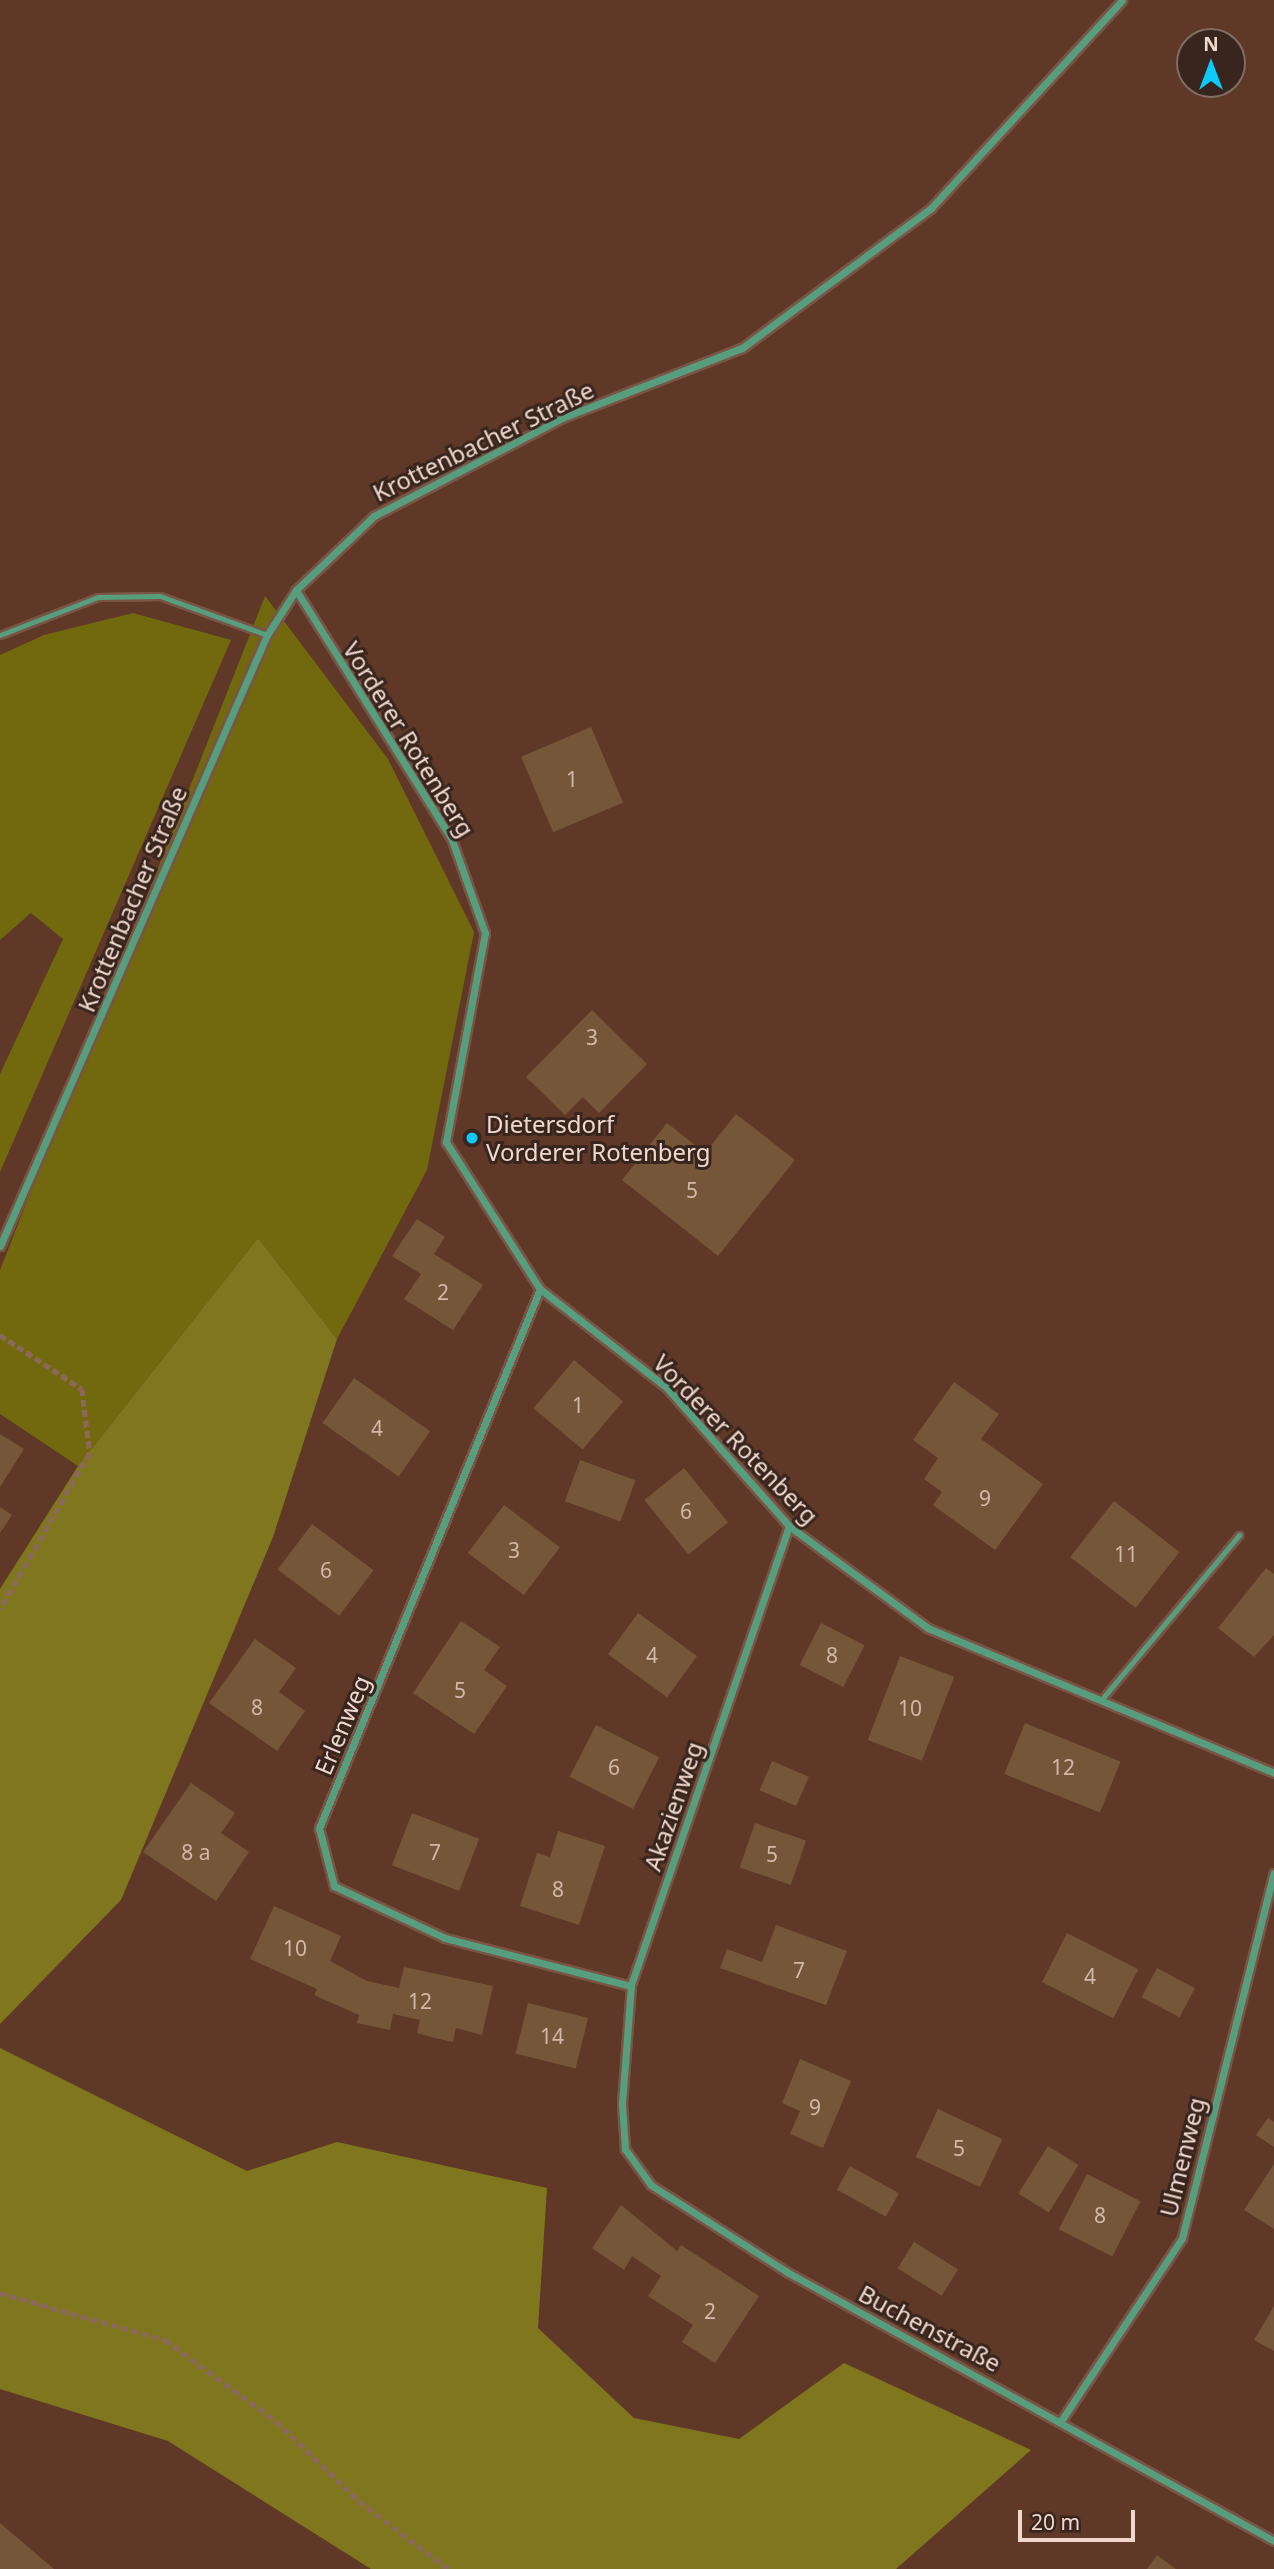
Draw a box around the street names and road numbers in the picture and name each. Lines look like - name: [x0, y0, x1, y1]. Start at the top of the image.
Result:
- street label: Krottenbacher Straße: [368, 375, 598, 507]
- street label: Vorderer Rotenberg: [337, 636, 481, 842]
- street label: Krottenbacher Straße: [71, 782, 193, 1016]
- street label: Vorderer Rotenberg: [648, 1348, 824, 1530]
- street label: Erlenweg: [308, 1671, 376, 1779]
- street label: Akazienweg: [637, 1738, 709, 1874]
- street label: Ulmenweg: [1153, 2094, 1211, 2220]
- street label: Buchenstraße: [854, 2278, 1006, 2378]

